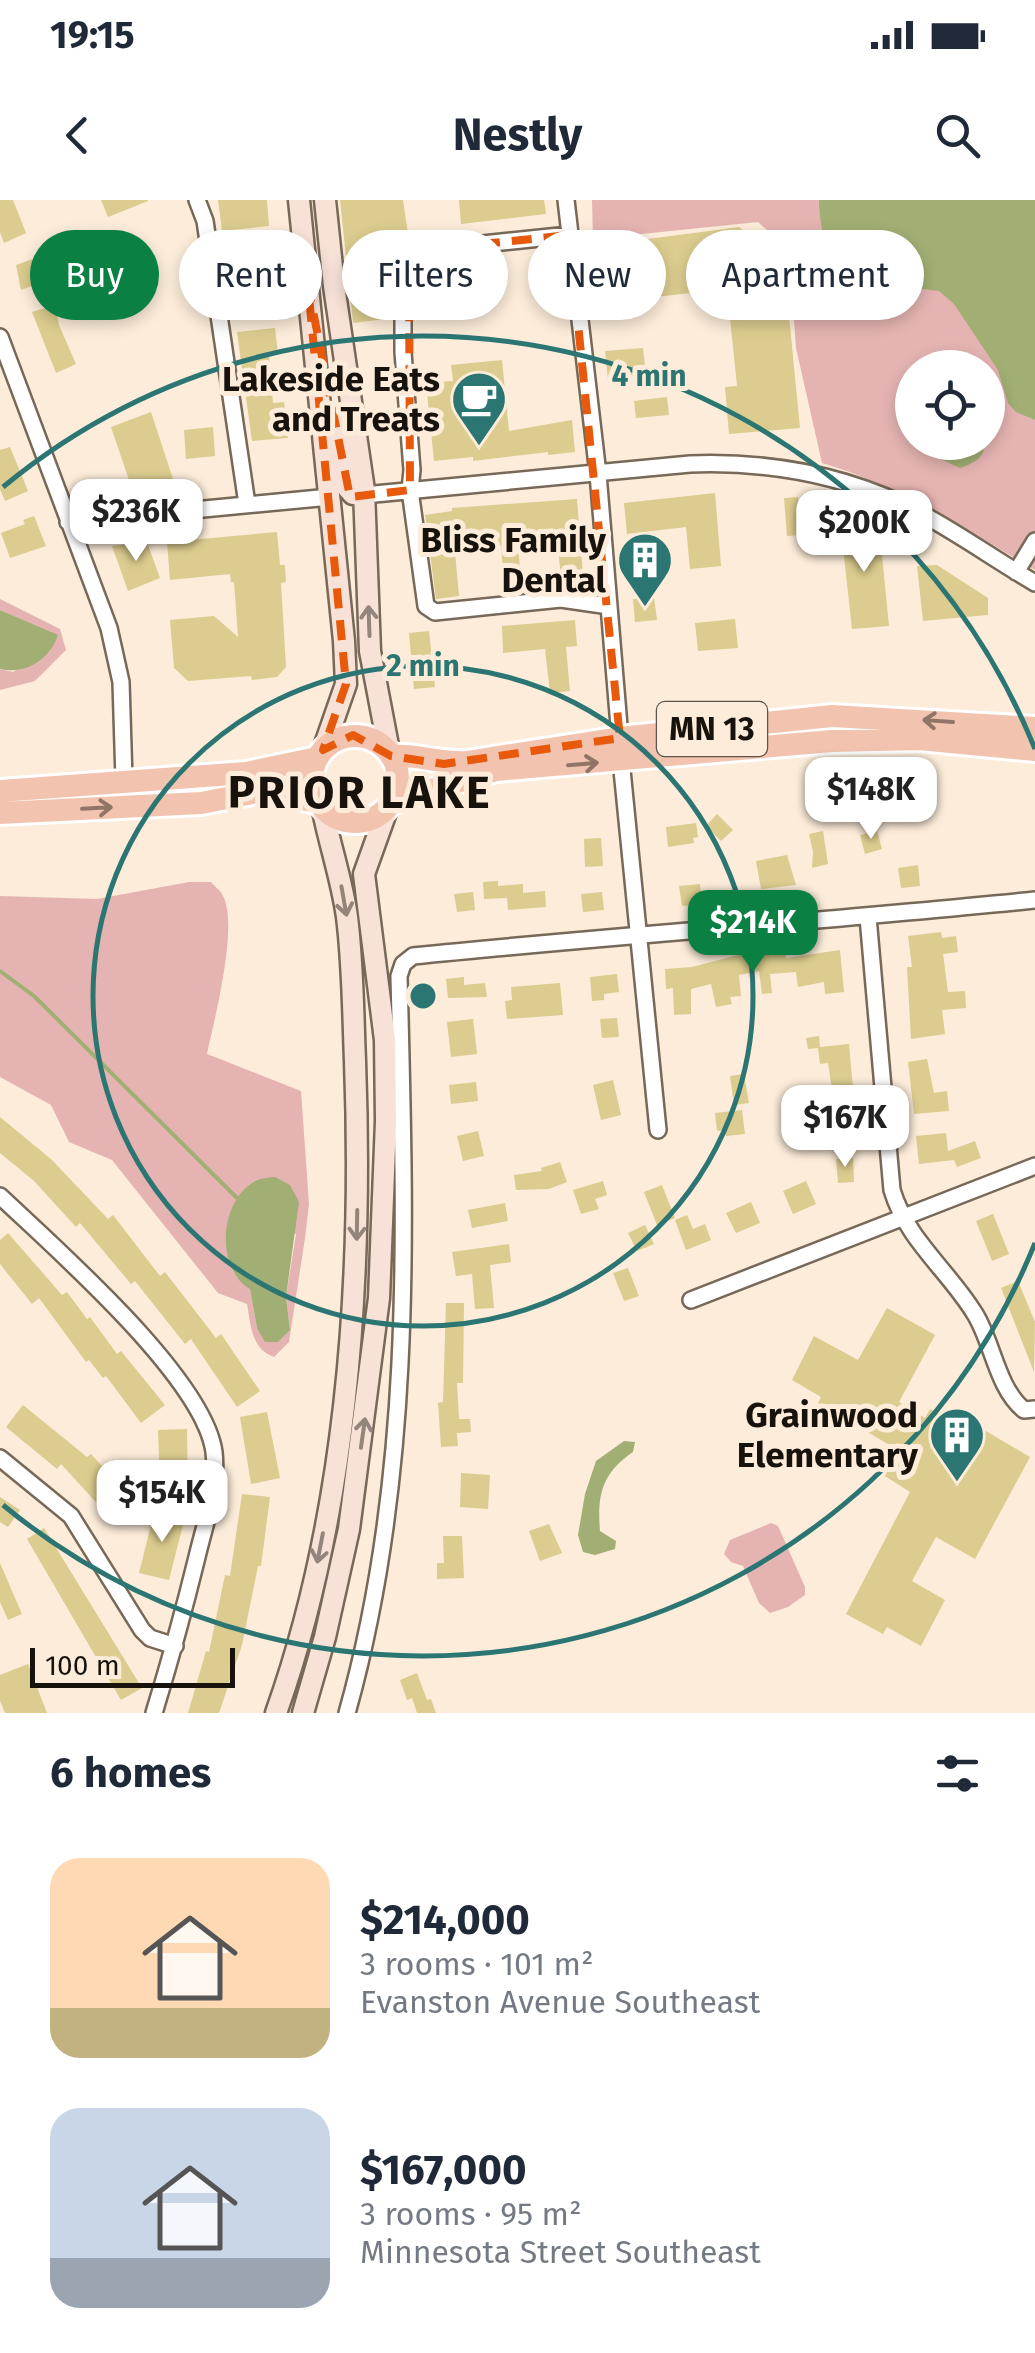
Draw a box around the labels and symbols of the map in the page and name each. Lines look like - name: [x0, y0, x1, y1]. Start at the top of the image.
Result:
- place label: Lakeside Eats and Treats: [222, 358, 440, 440]
- text: 4 min: [611, 358, 687, 394]
- cafe icon: Lakeside Eats and Treats: [449, 369, 509, 448]
- pin: $236K: [66, 479, 206, 564]
- pin: $200K: [794, 490, 934, 575]
- place label: Bliss Family Dental: [421, 519, 607, 601]
- building icon: Bliss Family Dental: [615, 530, 675, 609]
- one-way arrow: [359, 606, 378, 638]
- text: 2 min: [386, 648, 460, 684]
- road number: MN 13: [657, 702, 767, 756]
- one-way arrow: [922, 711, 954, 730]
- one-way arrow: [567, 754, 599, 773]
- pin: $148K: [801, 757, 941, 842]
- district label: PRIOR LAKE: [228, 766, 492, 820]
- one-way arrow: [81, 798, 113, 817]
- one-way arrow: [335, 884, 354, 917]
- pin: $214K: [683, 890, 823, 975]
- centre of rings: [405, 978, 441, 1014]
- pin: $167K: [775, 1085, 915, 1170]
- one-way arrow: [348, 1208, 366, 1241]
- place label: Grainwood Elementary: [737, 1394, 919, 1476]
- building icon: Grainwood Elementary: [927, 1405, 987, 1484]
- one-way arrow: [355, 1417, 373, 1449]
- pin: $154K: [92, 1460, 232, 1545]
- one-way arrow: [310, 1531, 329, 1564]
- scale bar: [30, 1643, 235, 1688]

